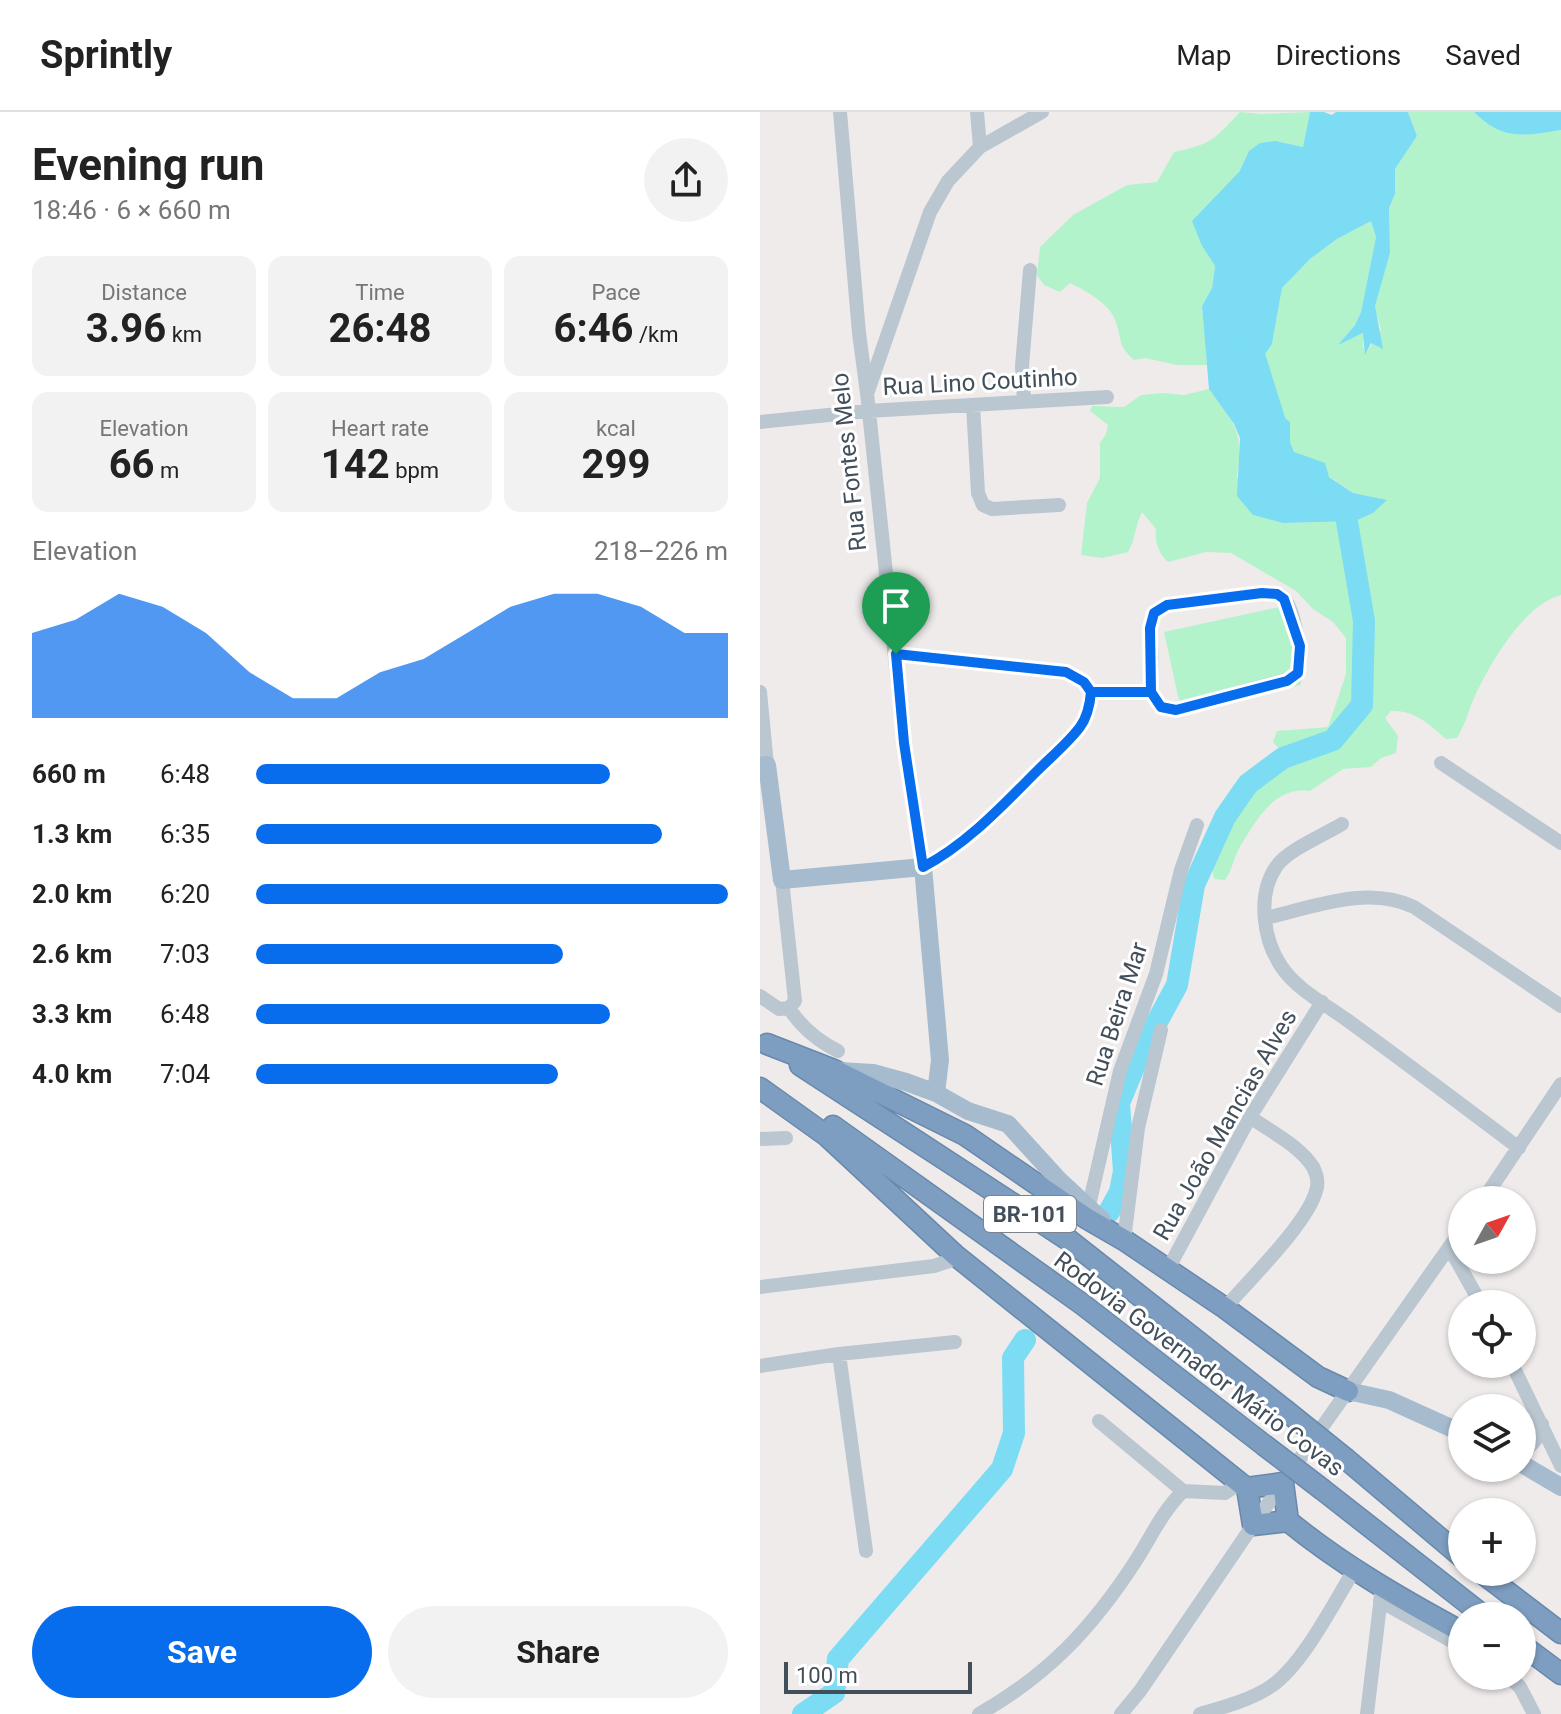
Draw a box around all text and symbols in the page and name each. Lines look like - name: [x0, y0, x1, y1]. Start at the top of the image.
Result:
- text: Sprintly: [40, 33, 172, 77]
- text: Map: [1176, 39, 1232, 72]
- text: Directions: [1276, 39, 1401, 72]
- text: Saved: [1445, 39, 1521, 72]
- button: share: [644, 138, 728, 222]
- text: Evening run: [32, 139, 264, 191]
- text: 18:46 · 6 × 660 m: [32, 195, 231, 225]
- text: Distance: [101, 280, 187, 305]
- text: Time: [355, 280, 405, 305]
- text: Pace: [592, 280, 640, 305]
- text: 3.96: [86, 305, 166, 352]
- text: 26:48: [328, 305, 432, 352]
- text: 6:46: [553, 305, 634, 352]
- text: km: [166, 322, 202, 347]
- text: /km: [634, 322, 679, 347]
- street label: Rua Lino Coutinho: [882, 363, 1078, 401]
- street label: Rua Fontes Melo: [826, 371, 872, 553]
- text: Elevation: [99, 416, 189, 441]
- text: Heart rate: [331, 416, 429, 441]
- text: kcal: [596, 416, 636, 441]
- text: 66: [109, 441, 155, 488]
- text: 142: [321, 441, 390, 488]
- text: 299: [582, 441, 650, 488]
- text: m: [155, 458, 179, 483]
- text: bpm: [390, 458, 439, 483]
- text: Elevation: [32, 536, 137, 566]
- text: 218–226 m: [594, 536, 728, 566]
- pin: [862, 572, 930, 654]
- icon: arrive: [874, 584, 918, 628]
- text: 660 m: [32, 759, 106, 789]
- text: 6:48: [160, 759, 210, 789]
- text: 1.3 km: [32, 819, 112, 849]
- text: 6:35: [160, 819, 210, 849]
- text: 2.0 km: [32, 879, 112, 909]
- text: 6:20: [160, 879, 210, 909]
- text: 2.6 km: [32, 939, 112, 969]
- text: 7:03: [160, 939, 210, 969]
- street label: Rua Beira Mar: [1081, 939, 1153, 1089]
- text: 3.3 km: [32, 999, 112, 1029]
- text: 6:48: [160, 999, 210, 1029]
- street label: Rua João Mancias Alves: [1147, 1005, 1303, 1245]
- text: 4.0 km: [32, 1059, 112, 1089]
- text: 7:04: [160, 1059, 210, 1089]
- north arrow: [1448, 1186, 1536, 1274]
- map controls: [1448, 1186, 1536, 1690]
- road number: BR-101: [984, 1196, 1076, 1232]
- street label: Rodovia Governador Mário Covas: [1049, 1246, 1349, 1482]
- button: locate: [1448, 1290, 1536, 1378]
- button: layers: [1448, 1394, 1536, 1482]
- button: +: [1448, 1498, 1536, 1586]
- button: −: [1448, 1602, 1536, 1690]
- button: Save: [32, 1606, 372, 1698]
- button: Share: [388, 1606, 728, 1698]
- scale bar: [784, 1658, 972, 1694]
- text: 100 m: [796, 1663, 858, 1688]

